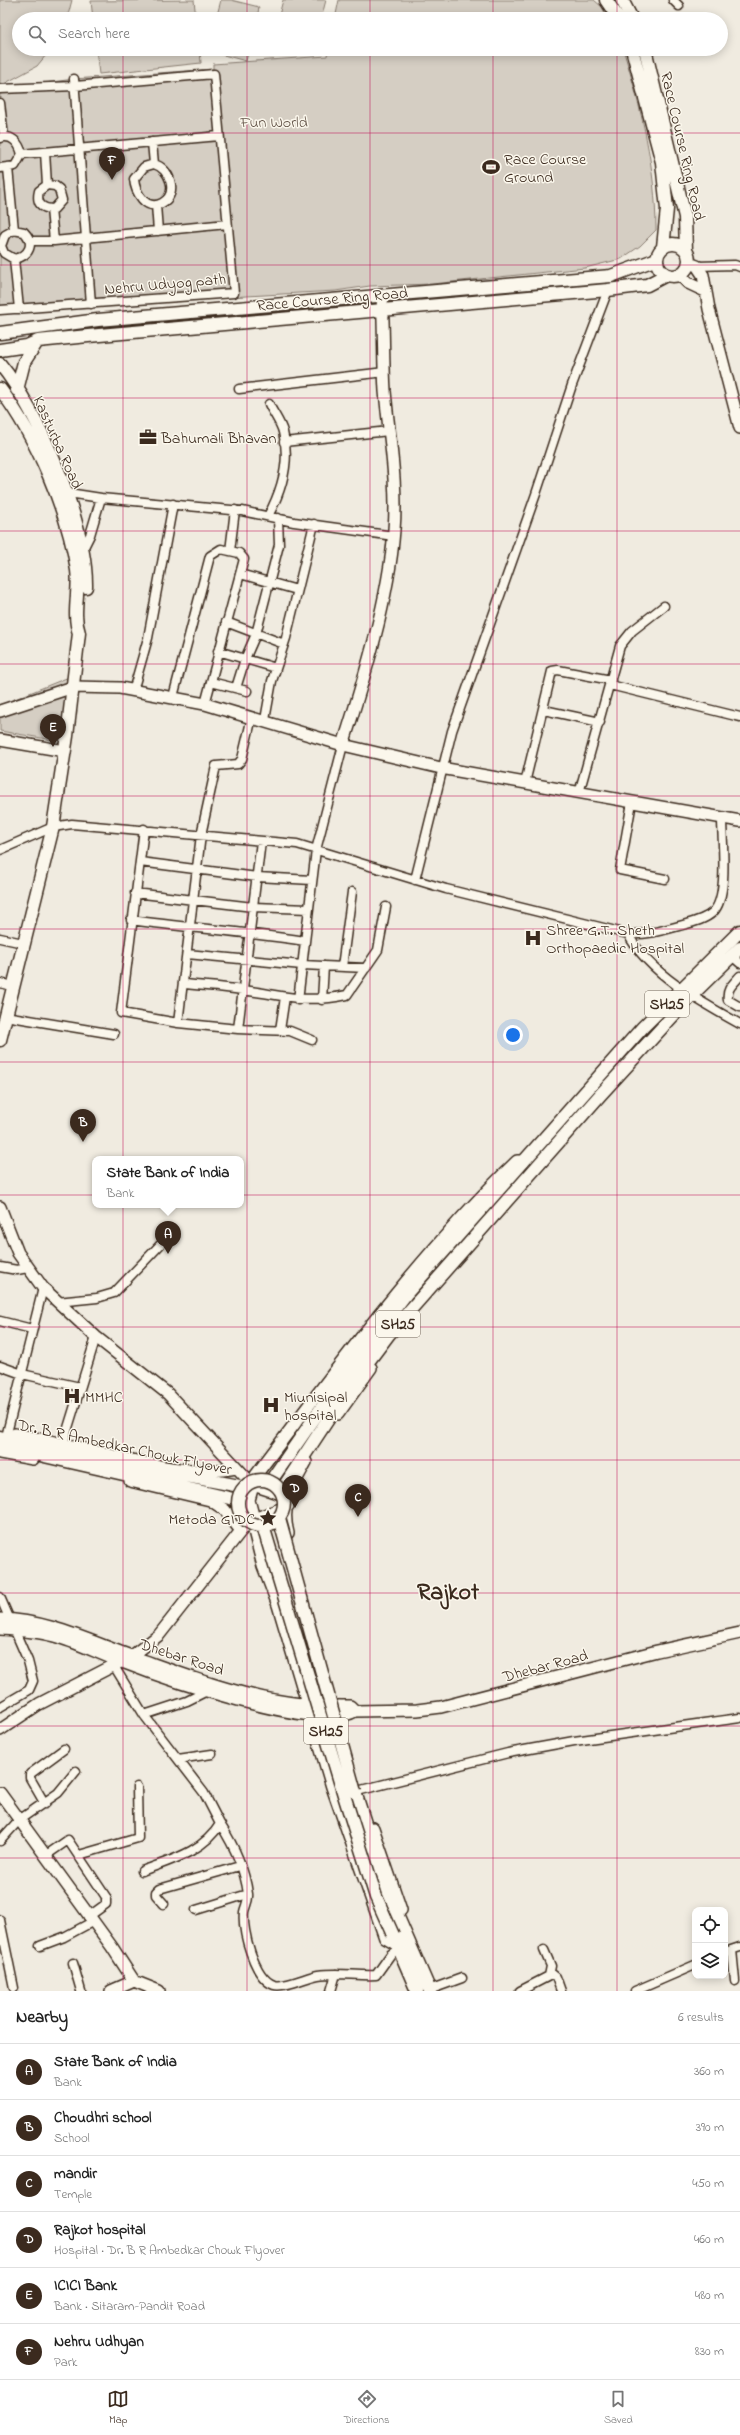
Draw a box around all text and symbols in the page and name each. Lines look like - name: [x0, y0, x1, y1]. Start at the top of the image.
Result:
- search box: [12, 12, 728, 56]
- icon: search: [26, 23, 48, 45]
- text: Search here: [58, 23, 130, 45]
- street label: Race Course Ring Road: [653, 70, 711, 223]
- park label: Fun World: [239, 111, 308, 135]
- pin: F: [99, 147, 125, 180]
- place label: Race Course Ground: [504, 148, 587, 190]
- sports icon: Race Course Ground: [481, 157, 501, 177]
- street label: Nehru Udyog path: [103, 268, 227, 302]
- street label: Race Course Ring Road: [255, 281, 409, 319]
- street label: Kasturba Road: [26, 392, 88, 493]
- office icon: Bahumali Bhavan: [138, 427, 158, 447]
- place label: Bahumali Bhavan: [160, 427, 277, 451]
- pin: E: [40, 714, 66, 747]
- place label: Shree G.T. Sheth Orthopaedic Hospital: [546, 919, 685, 961]
- hospital icon: Shree G.T. Sheth Orthopaedic Hospital: [523, 928, 543, 948]
- road number: SH25: [645, 991, 689, 1017]
- your location: [503, 1025, 523, 1045]
- pin: B: [70, 1109, 96, 1142]
- popup: [92, 1156, 244, 1208]
- text: State Bank of India: [107, 1162, 229, 1184]
- text: Bank: [107, 1184, 134, 1203]
- pin: A: [155, 1221, 181, 1254]
- road number: SH25: [376, 1311, 420, 1337]
- hospital icon: MMHC: [62, 1386, 82, 1406]
- place label: MMHC: [85, 1386, 123, 1410]
- place label: Miunisipal hospital: [284, 1386, 348, 1428]
- hospital icon: Miunisipal hospital: [261, 1395, 281, 1415]
- street label: Dr. B R Ambedkar Chowk Flyover: [14, 1413, 234, 1482]
- pin: D: [282, 1475, 308, 1508]
- pin: C: [345, 1484, 371, 1517]
- place label: Metoda GIDC: [168, 1508, 255, 1532]
- place icon: Metoda GIDC: [258, 1508, 278, 1528]
- district label: Rajkot: [417, 1576, 480, 1611]
- street label: Dhebar Road: [135, 1633, 227, 1683]
- street label: Dhebar Road: [499, 1644, 591, 1690]
- road number: SH25: [304, 1718, 348, 1744]
- map controls: [692, 1907, 728, 1979]
- button: locate: [692, 1907, 728, 1943]
- button: layers: [692, 1943, 728, 1979]
- text: Nearby: [16, 2005, 68, 2030]
- text: 6 results: [678, 2008, 724, 2027]
- text: State Bank of India: [54, 2051, 177, 2073]
- text: A: [25, 2062, 33, 2081]
- text: 360 m: [694, 2062, 724, 2081]
- text: Bank: [54, 2073, 82, 2092]
- text: Choudhri school: [54, 2107, 151, 2129]
- text: B: [25, 2118, 33, 2137]
- text: 390 m: [696, 2118, 724, 2137]
- text: School: [54, 2129, 90, 2148]
- text: mandir: [54, 2163, 97, 2185]
- text: C: [25, 2174, 33, 2193]
- text: 450 m: [692, 2174, 724, 2193]
- text: Temple: [54, 2185, 92, 2204]
- text: Rajkot hospital: [54, 2219, 146, 2241]
- text: D: [24, 2230, 34, 2249]
- text: 460 m: [694, 2230, 724, 2249]
- text: Hospital · Dr. B R Ambedkar Chowk Flyover: [54, 2241, 285, 2260]
- text: ICICI Bank: [54, 2275, 117, 2297]
- text: E: [25, 2286, 33, 2305]
- text: 480 m: [695, 2286, 724, 2305]
- text: Bank · Sitaram-Pandit Road: [54, 2297, 205, 2316]
- text: Nehru Udhyan: [54, 2331, 144, 2353]
- text: F: [25, 2342, 33, 2361]
- text: 830 m: [695, 2342, 724, 2361]
- text: Park: [54, 2353, 78, 2372]
- tab: Map: [107, 2388, 129, 2428]
- tab: Directions: [344, 2388, 390, 2428]
- tab: Saved: [604, 2388, 633, 2428]

